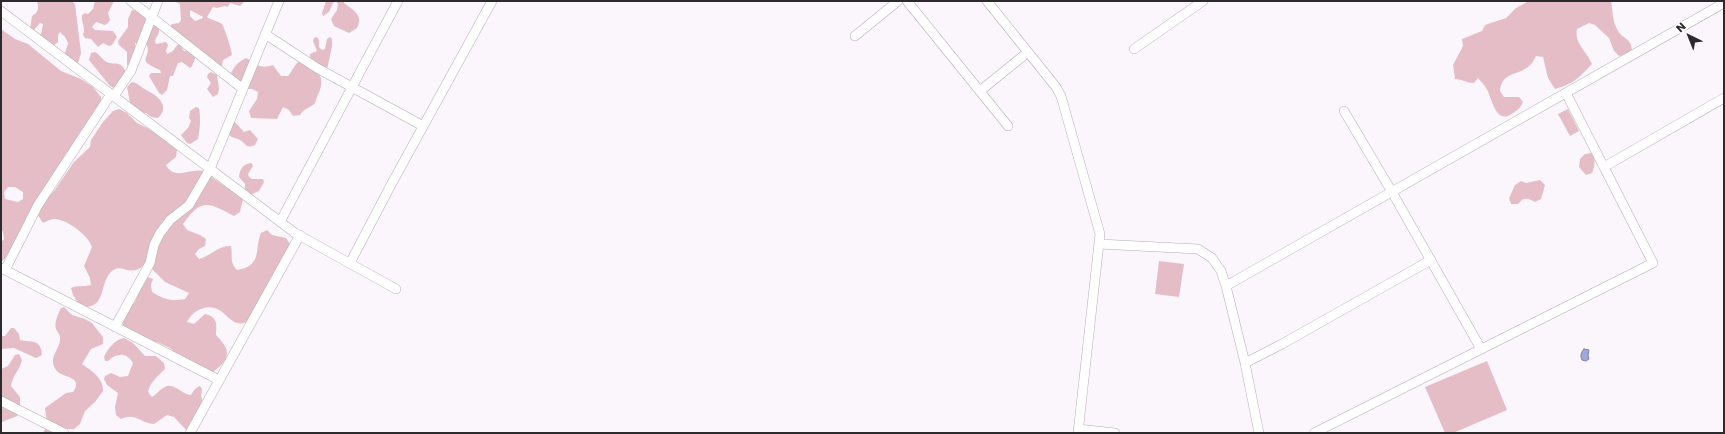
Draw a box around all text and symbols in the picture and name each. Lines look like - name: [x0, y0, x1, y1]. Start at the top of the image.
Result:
- north arrow: [1669, 16, 1709, 56]
- text: N: [1672, 19, 1689, 36]

